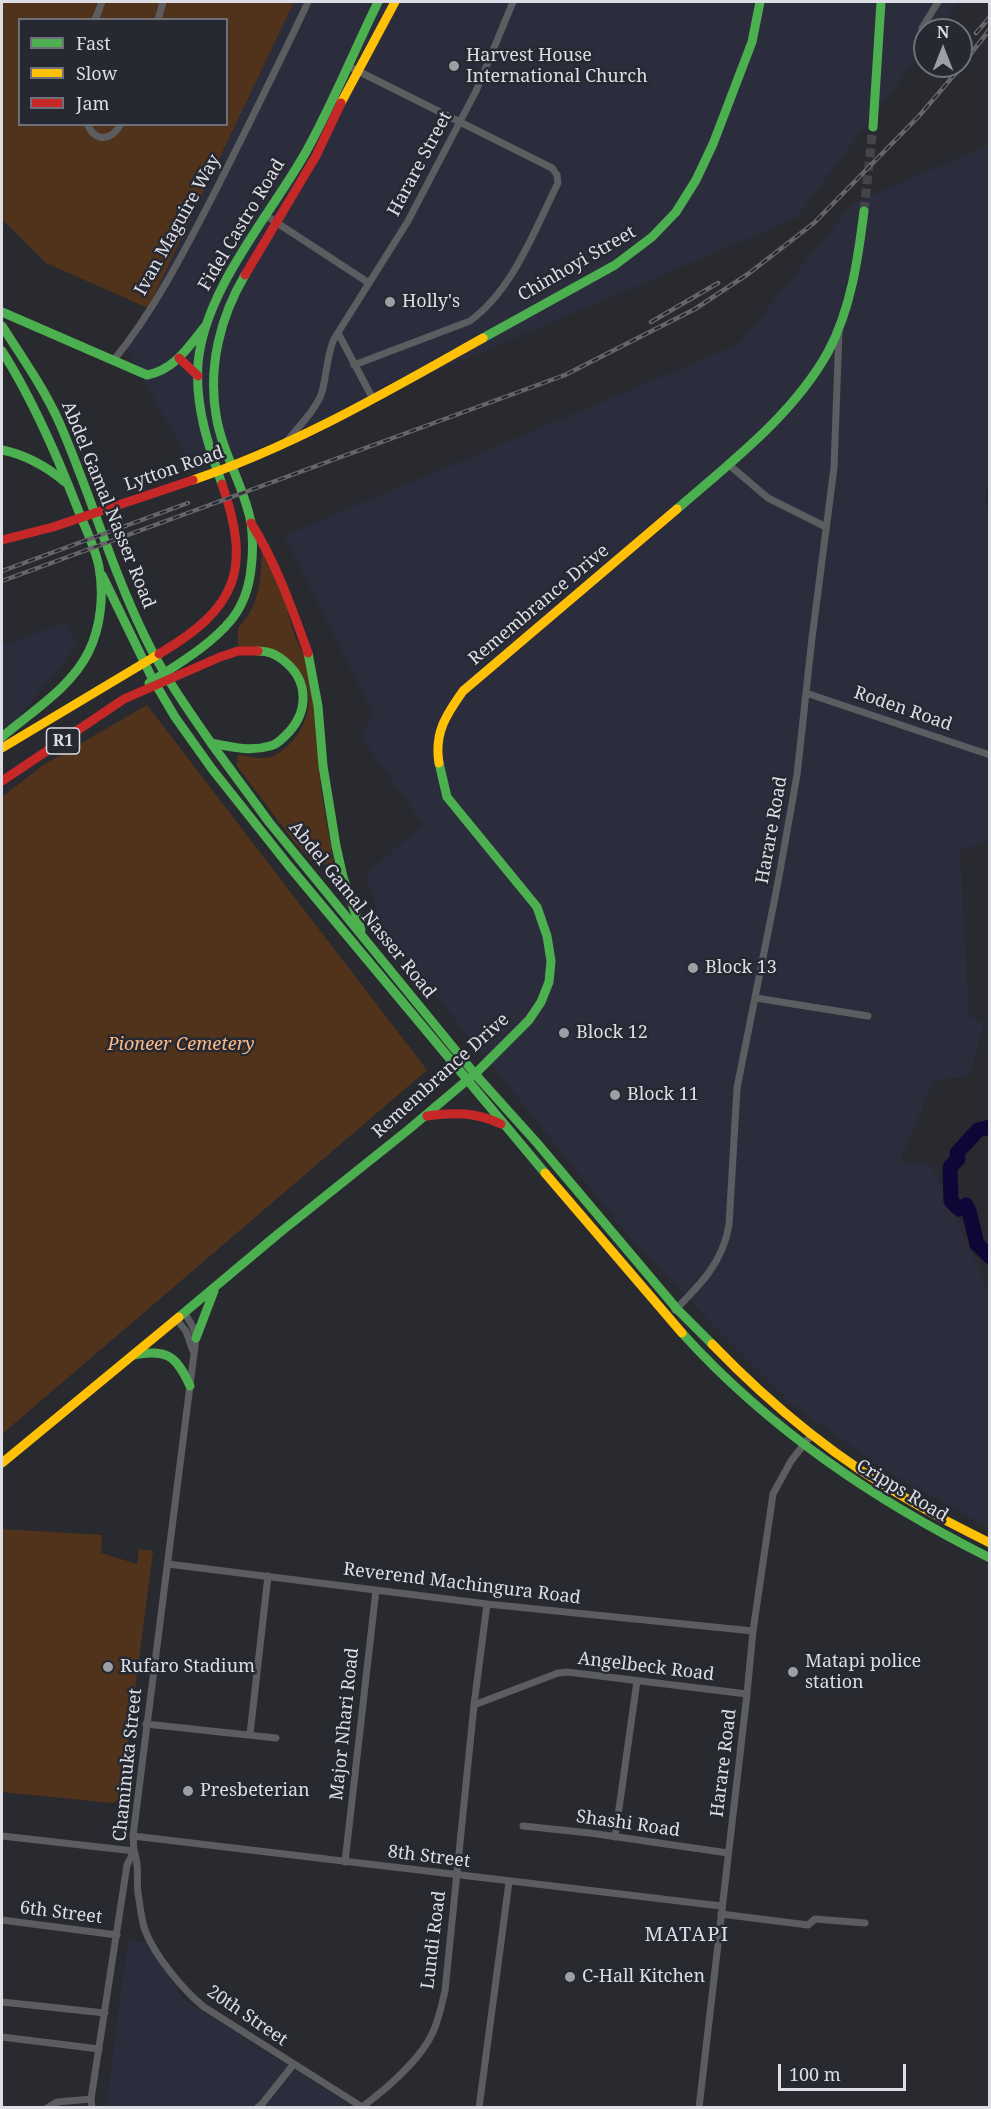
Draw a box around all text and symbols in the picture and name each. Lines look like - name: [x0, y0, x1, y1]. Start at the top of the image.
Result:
- legend: [18, 18, 228, 126]
- north arrow: [913, 18, 973, 78]
- text: N: [937, 21, 949, 43]
- text: Fast: [76, 31, 111, 55]
- place label: Harvest House International Church: [466, 45, 648, 88]
- marker: Harvest House International Church: [447, 59, 461, 73]
- text: Slow: [76, 61, 117, 85]
- text: Jam: [76, 91, 110, 115]
- street label: Harare Street: [383, 108, 457, 220]
- street label: Ivan Maguire Way: [130, 151, 226, 299]
- street label: Fidel Castro Road: [194, 155, 290, 295]
- street label: Chinhoyi Street: [514, 222, 640, 306]
- place label: Holly's: [402, 291, 460, 313]
- marker: Holly's: [383, 295, 397, 309]
- street label: Abdel Gamal Nasser Road: [57, 398, 159, 612]
- street label: Lytton Road: [122, 442, 226, 496]
- street label: Remembrance Drive: [464, 540, 614, 670]
- street label: Roden Road: [851, 682, 955, 736]
- road number: R1: [46, 728, 80, 754]
- street label: Harare Road: [752, 775, 792, 885]
- street label: Abdel Gamal Nasser Road: [284, 817, 440, 1003]
- place label: Block 13: [705, 957, 777, 979]
- marker: Block 13: [686, 961, 700, 975]
- street label: Remembrance Drive: [368, 1009, 514, 1143]
- place label: Block 12: [576, 1022, 648, 1044]
- marker: Block 12: [557, 1026, 571, 1040]
- park label: Pioneer Cemetery: [107, 1034, 255, 1056]
- place label: Block 11: [627, 1084, 699, 1106]
- marker: Block 11: [608, 1088, 622, 1102]
- street label: Cripps Road: [852, 1455, 952, 1527]
- street label: Reverend Machingura Road: [342, 1559, 582, 1609]
- street label: Major Nhari Road: [326, 1647, 364, 1801]
- street label: Angelbeck Road: [577, 1648, 715, 1686]
- place label: Matapi police station: [805, 1651, 921, 1694]
- place label: Rufaro Stadium: [120, 1656, 255, 1678]
- marker: Rufaro Stadium: [101, 1660, 115, 1674]
- marker: Matapi police station: [786, 1665, 800, 1679]
- street label: Chaminuka Street: [109, 1687, 147, 1843]
- street label: Harare Road: [707, 1708, 741, 1818]
- place label: Presbeterian: [200, 1780, 310, 1802]
- marker: Presbeterian: [181, 1784, 195, 1798]
- street label: Shashi Road: [575, 1806, 681, 1842]
- street label: 8th Street: [387, 1841, 471, 1873]
- street label: Lundi Road: [417, 1889, 451, 1991]
- street label: 6th Street: [19, 1897, 103, 1929]
- district label: MATAPI: [644, 1923, 730, 1947]
- place label: C-Hall Kitchen: [582, 1966, 705, 1988]
- marker: C-Hall Kitchen: [563, 1970, 577, 1984]
- street label: 20th Street: [203, 1981, 291, 2051]
- scale bar: [781, 2052, 908, 2090]
- text: 100 m: [789, 2062, 841, 2086]

